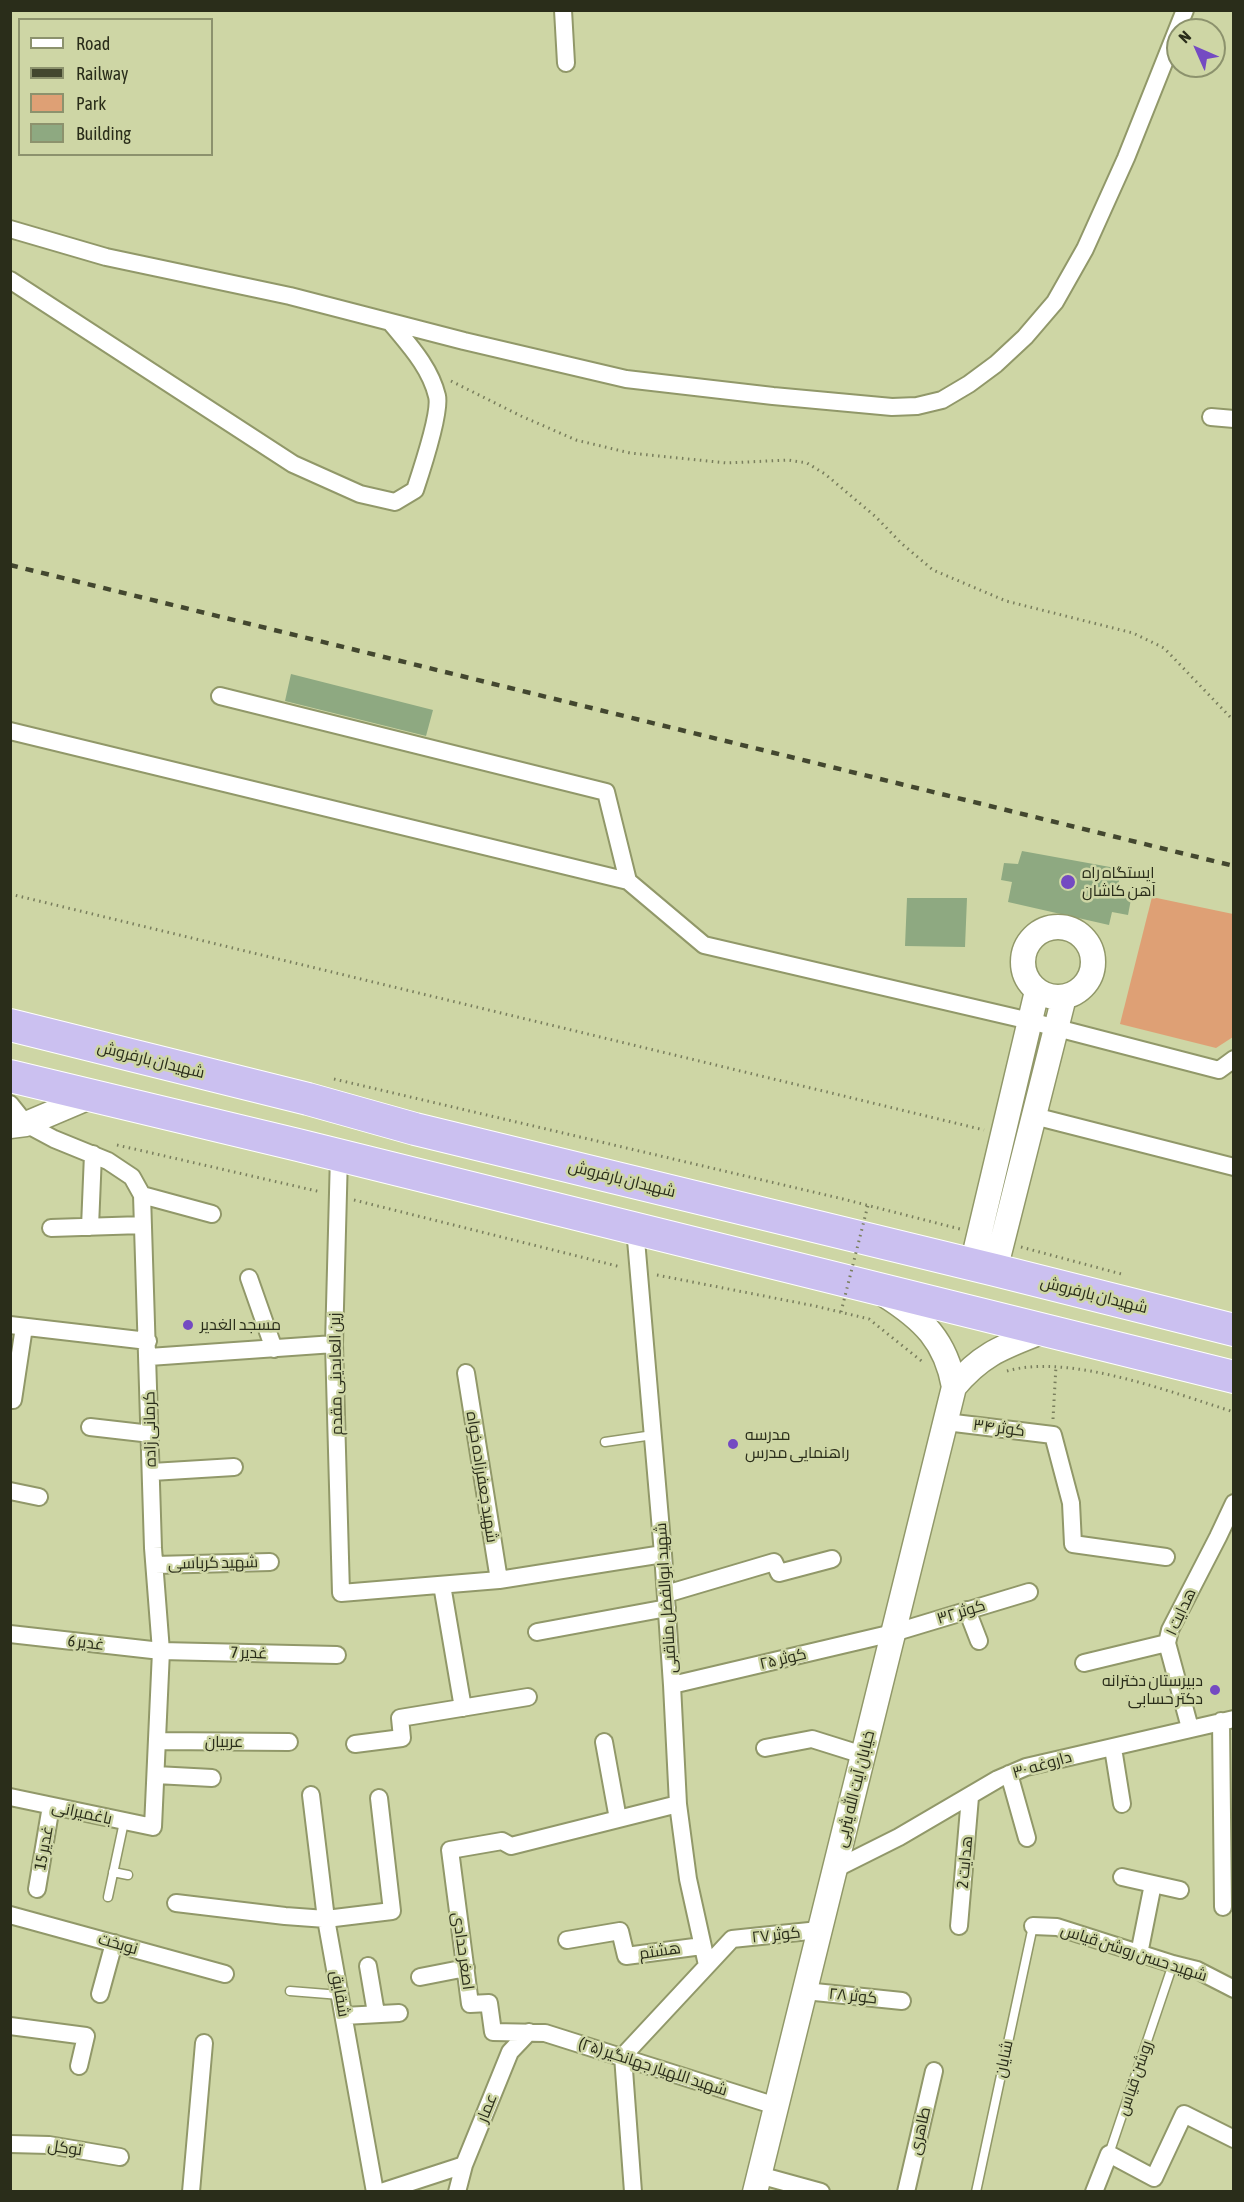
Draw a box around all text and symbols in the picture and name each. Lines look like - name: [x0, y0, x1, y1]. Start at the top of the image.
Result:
- legend: [18, 18, 213, 156]
- north arrow: [1166, 18, 1226, 78]
- text: N: [1175, 27, 1194, 46]
- text: Road: [76, 33, 110, 54]
- text: Railway: [76, 63, 128, 84]
- text: Park: [76, 93, 106, 114]
- text: Building: [76, 123, 131, 144]
- place label: ایستگاه راه آهن کاشان: [1082, 863, 1156, 901]
- marker: ایستگاه راه آهن کاشان: [1059, 873, 1077, 891]
- street label: شهیدان بارفروش: [95, 1037, 207, 1083]
- street label: شهیدان بارفروش: [566, 1156, 678, 1202]
- street label: شهیدان بارفروش: [1038, 1272, 1150, 1318]
- street label: زین العابدینی مقدم: [325, 1313, 347, 1435]
- place label: مسجد الغدیر: [200, 1315, 281, 1335]
- marker: مسجد الغدیر: [181, 1318, 195, 1332]
- street label: کرمانی زاده: [140, 1391, 160, 1467]
- street label: شهید جعفرزاده خواه: [462, 1410, 502, 1544]
- street label: کوثر ۳۴: [972, 1415, 1026, 1441]
- place label: مدرسه راهنمایی مدرس: [745, 1425, 849, 1463]
- marker: مدرسه راهنمایی مدرس: [726, 1437, 740, 1451]
- street label: شهید ابوالفضل مناقبی: [651, 1522, 681, 1674]
- street label: شهید کرباسی: [168, 1553, 258, 1573]
- street label: هدایت ۱: [1162, 1585, 1200, 1639]
- street label: کوثر ۳۲: [934, 1596, 988, 1628]
- street label: غدیر 6: [67, 1632, 105, 1654]
- street label: غدیر 7: [230, 1643, 268, 1663]
- street label: کوثر ۲۵: [758, 1644, 808, 1674]
- place label: دبیرستان دخترانه دکتر حسابی: [1102, 1671, 1203, 1709]
- marker: دبیرستان دخترانه دکتر حسابی: [1208, 1683, 1222, 1697]
- street label: خیابان آیت الله یثربی: [831, 1729, 879, 1849]
- street label: عربیان: [205, 1732, 243, 1752]
- street label: داروغه ۳۰: [1010, 1747, 1074, 1783]
- street label: باغمیرانی: [50, 1797, 114, 1829]
- street label: غدیر 15: [31, 1825, 57, 1871]
- street label: هدایت 2: [953, 1835, 977, 1889]
- street label: اصغر حدادی: [448, 1911, 478, 1991]
- street label: شهید حسن روشن قیاس: [1058, 1920, 1210, 1986]
- street label: کوثر ۲۷: [751, 1923, 801, 1947]
- street label: نوبخت: [96, 1929, 140, 1959]
- street label: هشتم: [638, 1939, 682, 1963]
- street label: شقایق: [326, 1969, 354, 2019]
- street label: کوثر ۲۸: [828, 1984, 878, 2008]
- street label: شهید اللهیار جهانگیر (۲۵): [576, 2034, 730, 2100]
- street label: روشن قیاس: [1113, 2038, 1157, 2118]
- street label: شایان: [991, 2039, 1017, 2079]
- street label: عمار: [473, 2091, 501, 2125]
- street label: طاهری: [905, 2105, 935, 2157]
- street label: توکل: [46, 2136, 84, 2160]

